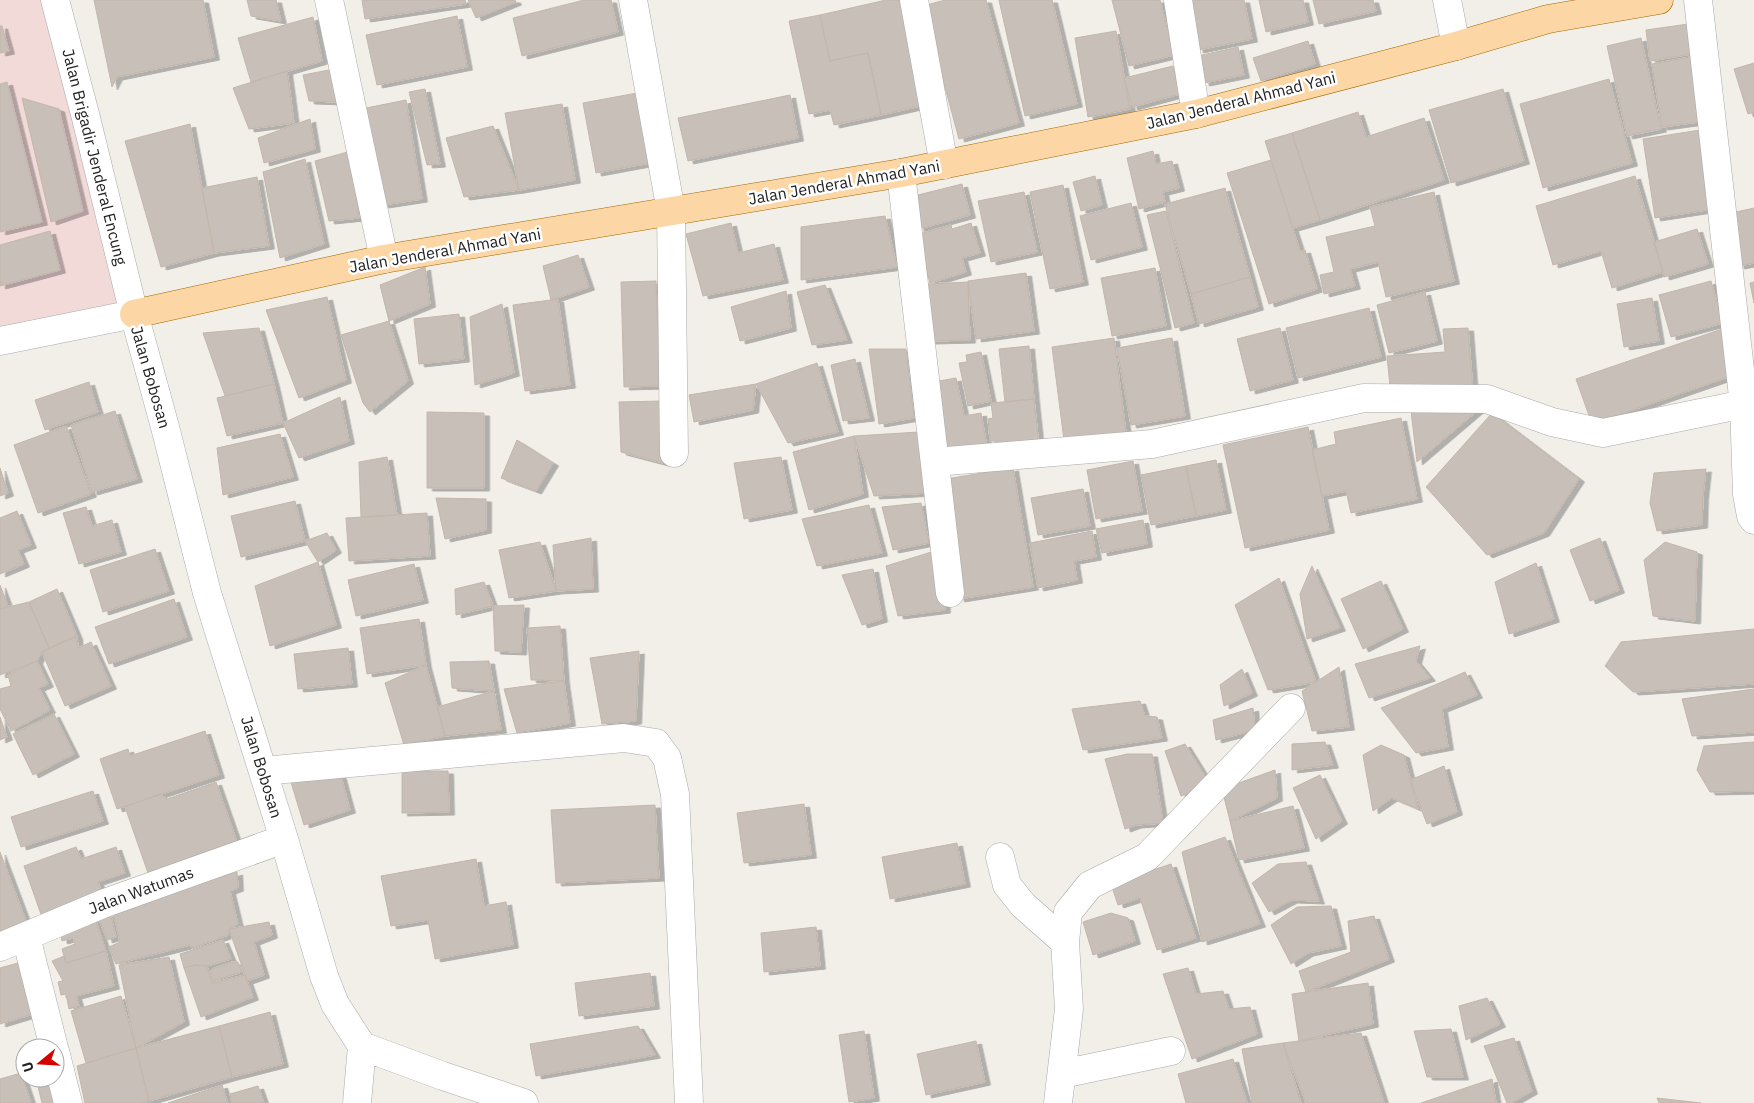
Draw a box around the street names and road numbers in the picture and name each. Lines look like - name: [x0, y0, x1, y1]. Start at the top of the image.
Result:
- street label: Jalan Brigadir Jenderal Encung: [58, 47, 132, 268]
- street label: Jalan Jenderal Ahmad Yani: [1144, 67, 1338, 133]
- street label: Jalan Jenderal Ahmad Yani: [747, 155, 941, 209]
- street label: Jalan Jenderal Ahmad Yani: [348, 223, 542, 277]
- street label: Jalan Bobosan: [127, 324, 175, 430]
- street label: Jalan Bobosan: [237, 714, 287, 820]
- street label: Jalan Watumas: [86, 862, 196, 918]

